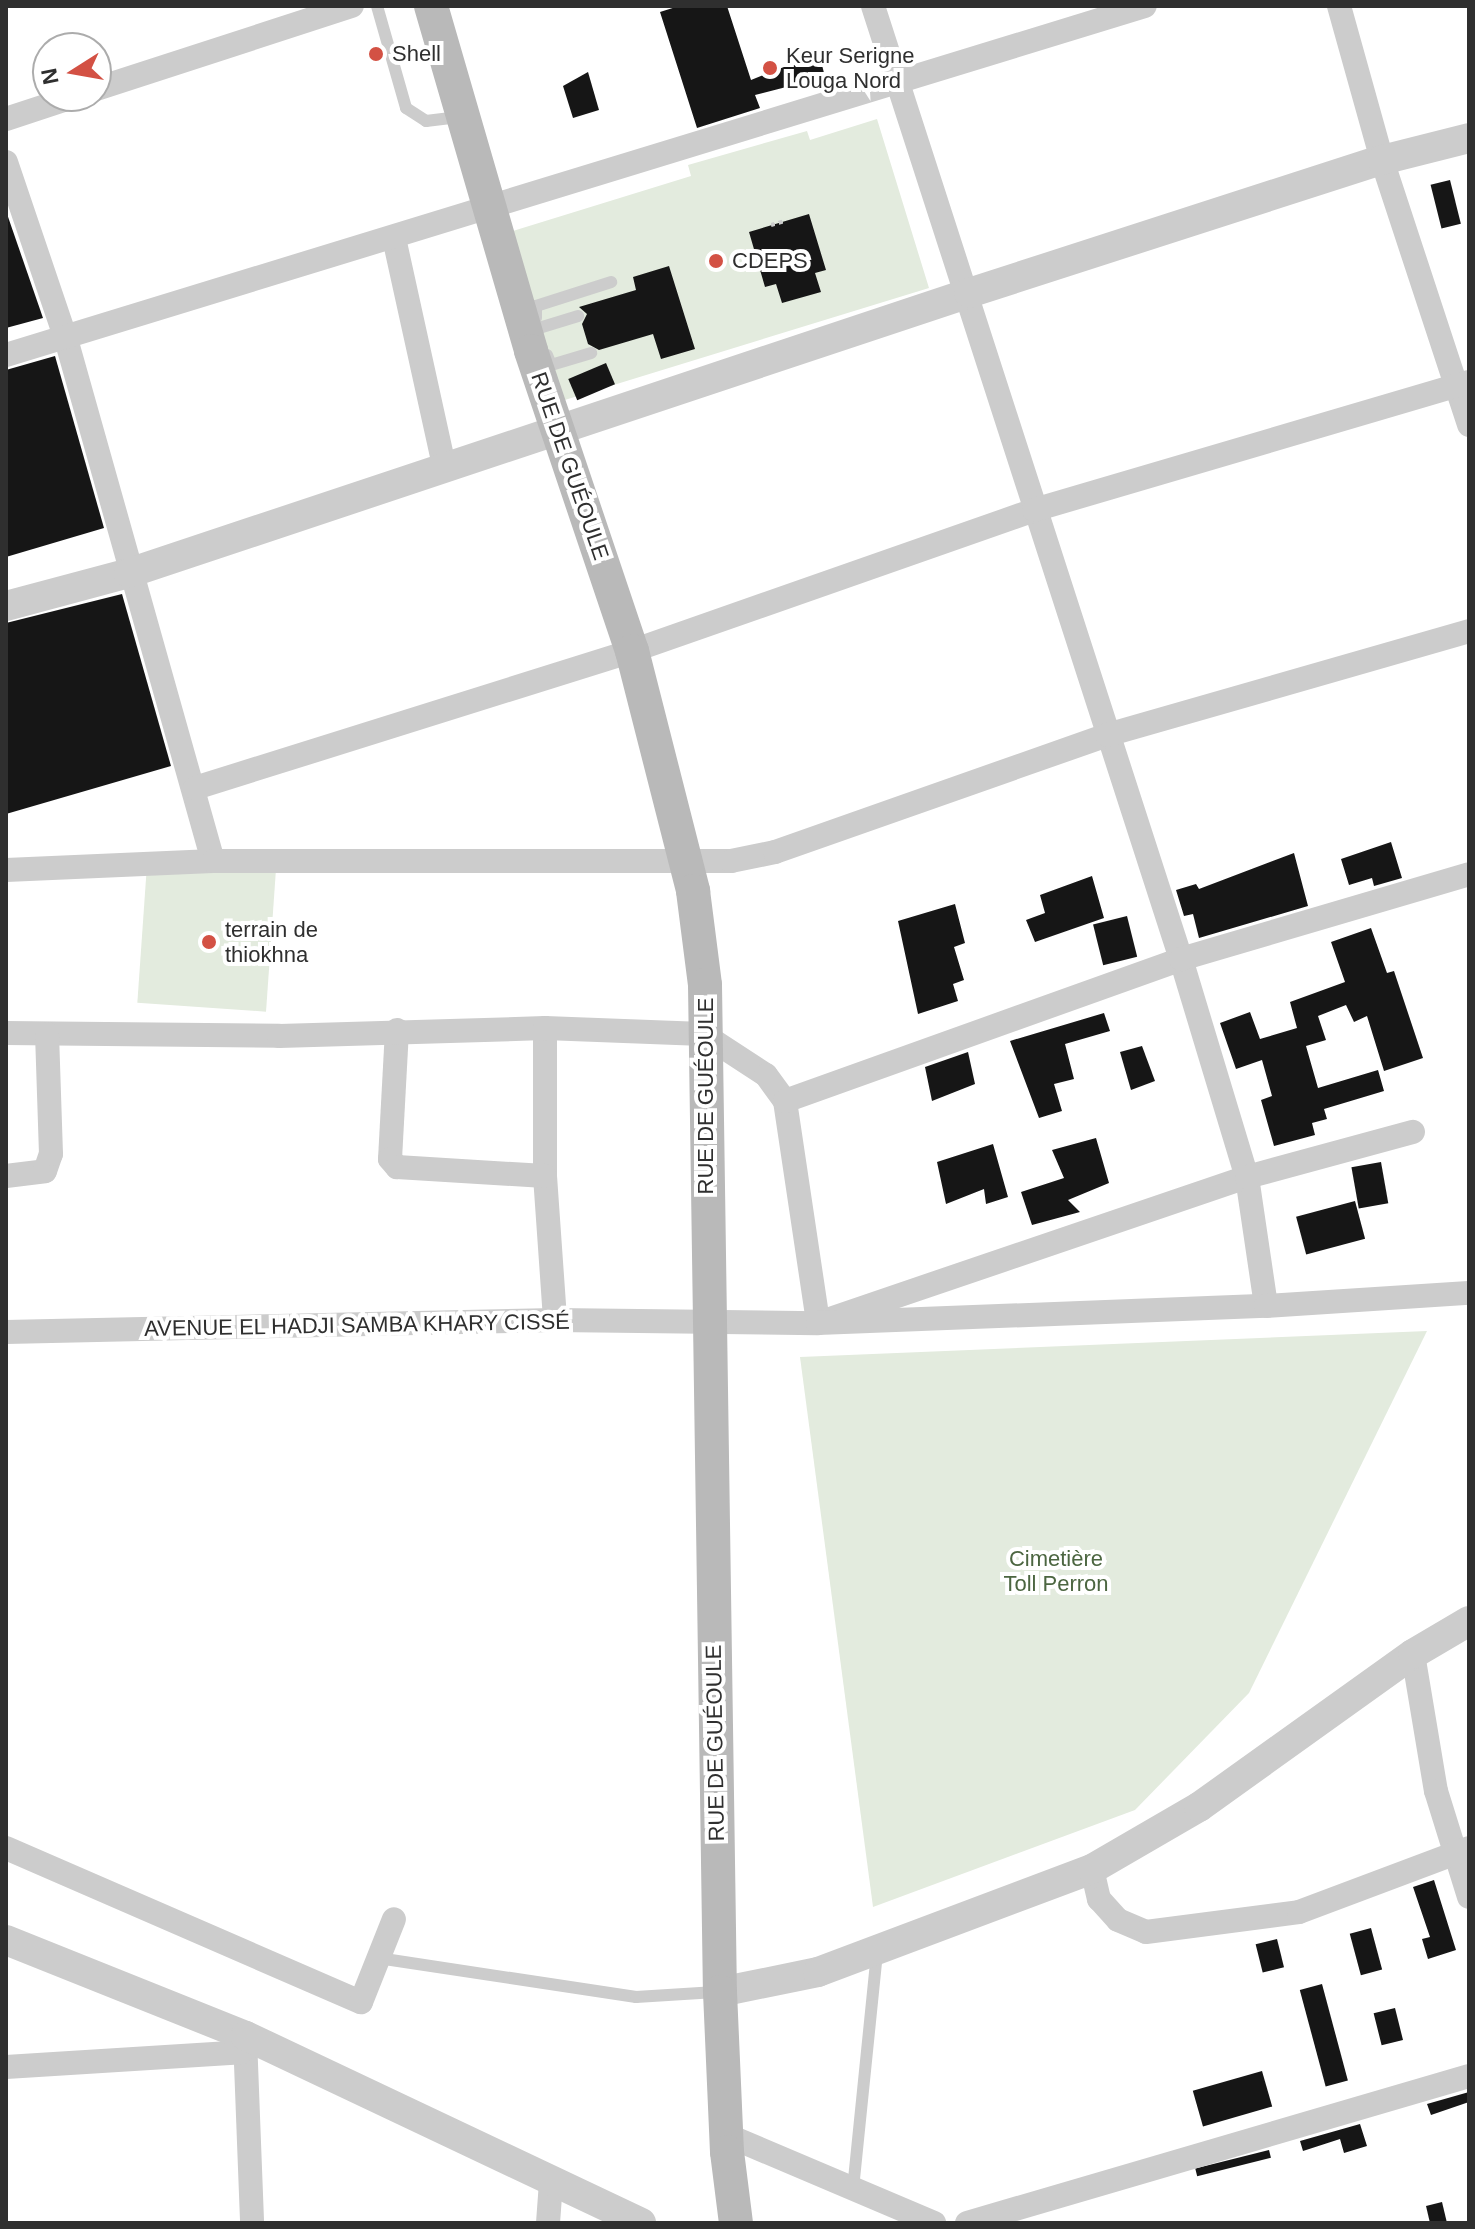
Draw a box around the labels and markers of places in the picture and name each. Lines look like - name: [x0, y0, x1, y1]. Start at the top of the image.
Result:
- place label: Shell: [392, 41, 441, 67]
- place label: Keur Serigne Louga Nord: [786, 42, 914, 94]
- marker: Shell: [367, 45, 385, 63]
- marker: Keur Serigne Louga Nord: [761, 59, 779, 77]
- place label: CDEPS: [732, 248, 808, 274]
- marker: CDEPS: [707, 252, 725, 270]
- place label: terrain de thiokhna: [225, 916, 318, 968]
- marker: terrain de thiokhna: [200, 933, 218, 951]

